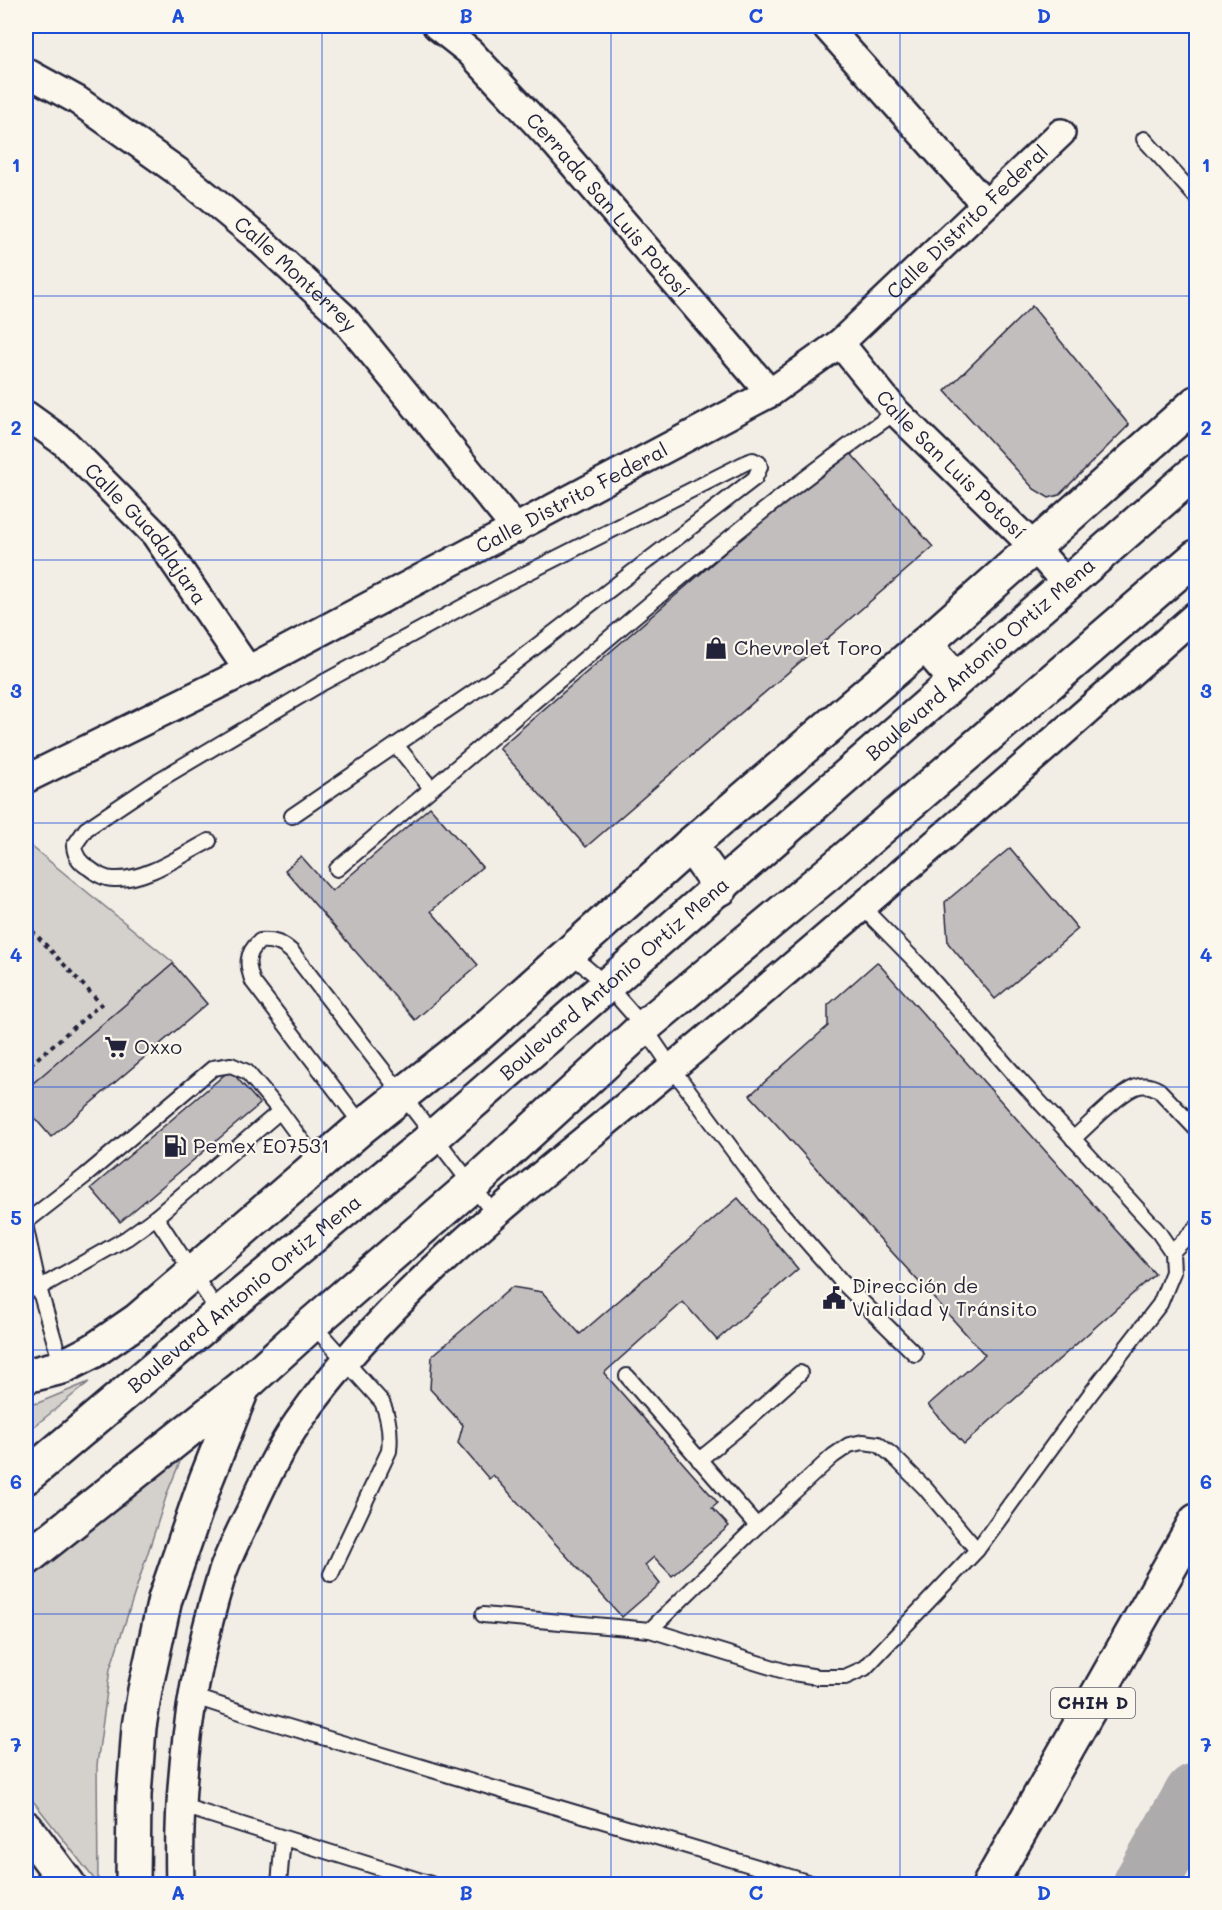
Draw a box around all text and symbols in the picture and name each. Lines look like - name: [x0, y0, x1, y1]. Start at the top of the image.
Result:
- text: A: [171, 2, 185, 28]
- text: B: [459, 2, 473, 28]
- text: C: [749, 2, 764, 28]
- text: D: [1037, 2, 1051, 28]
- street label: Cerrada San Luis Potosí: [521, 107, 696, 302]
- street label: Calle Distrito Federal: [880, 138, 1053, 304]
- text: 1: [12, 151, 20, 177]
- text: 1: [1202, 151, 1210, 177]
- street label: Calle Monterrey: [229, 210, 364, 336]
- street label: Calle San Luis Potosí: [871, 384, 1032, 544]
- text: 2: [10, 414, 22, 440]
- text: 2: [1200, 414, 1212, 440]
- street label: Calle Distrito Federal: [471, 436, 672, 559]
- street label: Calle Guadalajara: [80, 457, 213, 609]
- street label: Boulevard Antonio Ortiz Mena: [860, 551, 1100, 766]
- place label: Chevrolet Toro: [734, 634, 882, 660]
- shop icon: Chevrolet Toro: [703, 635, 729, 661]
- text: 3: [10, 677, 22, 703]
- text: 3: [1200, 677, 1212, 703]
- street label: Boulevard Antonio Ortiz Mena: [494, 871, 734, 1085]
- text: 4: [10, 941, 23, 967]
- text: 4: [1200, 941, 1213, 967]
- place label: Oxxo: [134, 1033, 182, 1059]
- supermarket icon: Oxxo: [103, 1034, 129, 1060]
- place label: Pemex E07531: [193, 1132, 330, 1158]
- fuel station icon: Pemex E07531: [162, 1133, 188, 1159]
- street label: Boulevard Antonio Ortiz Mena: [121, 1188, 366, 1398]
- text: 5: [10, 1204, 22, 1230]
- text: 5: [1200, 1204, 1212, 1230]
- place label: Dirección de Vialidad y Tránsito: [852, 1272, 1037, 1321]
- public building icon: Dirección de Vialidad y Tránsito: [821, 1285, 847, 1311]
- text: 6: [10, 1468, 22, 1494]
- text: 6: [1200, 1468, 1212, 1494]
- road number: CHIH D: [1051, 1688, 1135, 1718]
- text: 7: [10, 1731, 22, 1757]
- text: 7: [1200, 1731, 1212, 1757]
- text: A: [171, 1879, 185, 1905]
- text: B: [459, 1879, 473, 1905]
- text: C: [749, 1879, 764, 1905]
- text: D: [1037, 1879, 1051, 1905]

